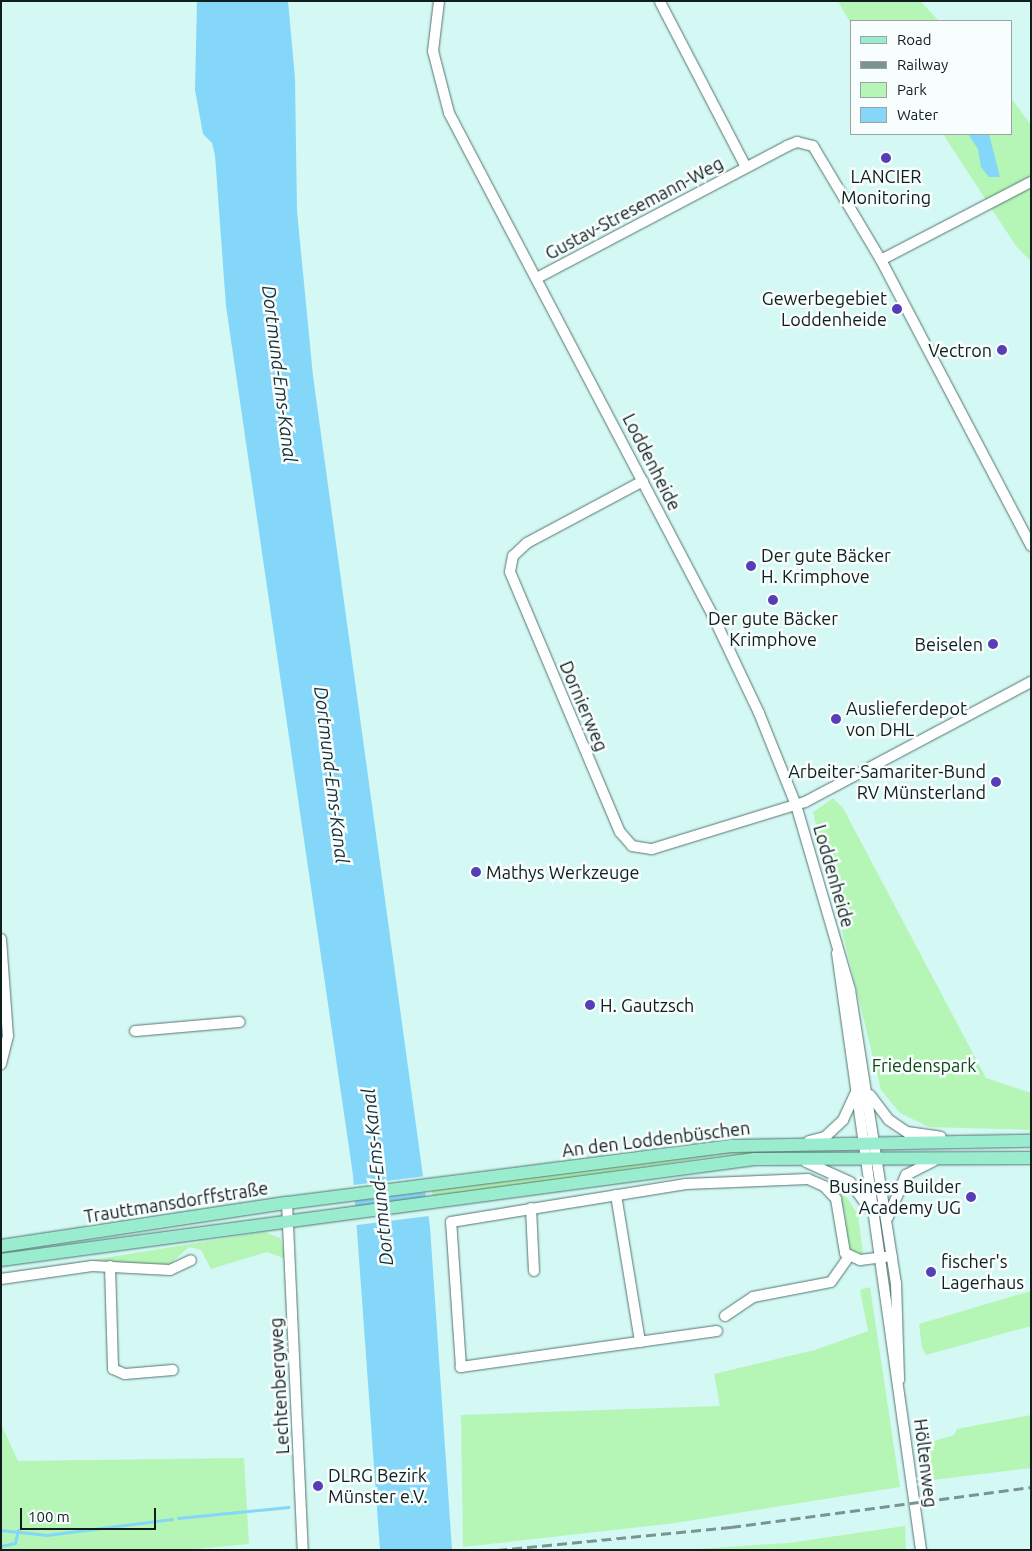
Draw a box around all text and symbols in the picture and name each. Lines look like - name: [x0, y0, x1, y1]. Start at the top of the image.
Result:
- legend: [850, 20, 1012, 135]
- text: Road: [897, 31, 932, 48]
- text: Railway: [897, 56, 948, 73]
- text: Park: [897, 81, 927, 98]
- text: Water: [897, 106, 938, 123]
- street label: Gustav-Stresemann-Weg: [541, 152, 727, 264]
- marker: LANCIER Monitoring: [880, 152, 892, 164]
- place label: LANCIER Monitoring: [841, 166, 931, 208]
- water label: Dortmund-Ems-Kanal: [257, 284, 301, 464]
- place label: Gewerbegebiet Loddenheide: [762, 288, 887, 330]
- marker: Gewerbegebiet Loddenheide: [891, 303, 903, 315]
- place label: Vectron: [928, 339, 992, 361]
- marker: Vectron: [996, 344, 1008, 356]
- street label: Loddenheide: [618, 410, 686, 514]
- place label: Der gute Bäcker H. Krimphove: [761, 545, 891, 588]
- marker: Der gute Bäcker H. Krimphove: [745, 560, 757, 572]
- marker: Der gute Bäcker Krimphove: [767, 594, 779, 606]
- place label: Der gute Bäcker Krimphove: [708, 608, 838, 650]
- place label: Beiselen: [915, 633, 983, 655]
- marker: Beiselen: [987, 638, 999, 650]
- street label: Dornierweg: [555, 658, 613, 754]
- water label: Dortmund-Ems-Kanal: [309, 685, 353, 865]
- place label: Auslieferdepot von DHL: [846, 698, 967, 741]
- marker: Auslieferdepot von DHL: [830, 713, 842, 725]
- place label: Arbeiter-Samariter-Bund RV Münsterland: [788, 761, 986, 804]
- marker: Arbeiter-Samariter-Bund RV Münsterland: [990, 776, 1002, 788]
- street label: Loddenheide: [809, 822, 859, 930]
- place label: Mathys Werkzeuge: [486, 861, 640, 883]
- marker: Mathys Werkzeuge: [470, 866, 482, 878]
- place label: H. Gautzsch: [600, 994, 694, 1016]
- marker: H. Gautzsch: [584, 999, 596, 1011]
- park label: Friedenspark: [872, 1054, 976, 1076]
- water label: Dortmund-Ems-Kanal: [357, 1087, 399, 1267]
- street label: An den Loddenbüschen: [561, 1117, 751, 1161]
- place label: Business Builder Academy UG: [829, 1176, 961, 1218]
- street label: Trauttmansdorffstraße: [82, 1177, 270, 1227]
- marker: Business Builder Academy UG: [965, 1191, 977, 1203]
- place label: fischer's Lagerhaus: [941, 1251, 1024, 1294]
- marker: fischer's Lagerhaus: [925, 1266, 937, 1278]
- street label: Lechtenbergweg: [265, 1317, 293, 1455]
- street label: Höltenweg: [910, 1417, 942, 1509]
- place label: DLRG Bezirk Münster e.V.: [328, 1465, 428, 1508]
- marker: DLRG Bezirk Münster e.V.: [312, 1480, 324, 1492]
- scale bar: [22, 1498, 159, 1530]
- text: 100 m: [28, 1508, 70, 1525]

